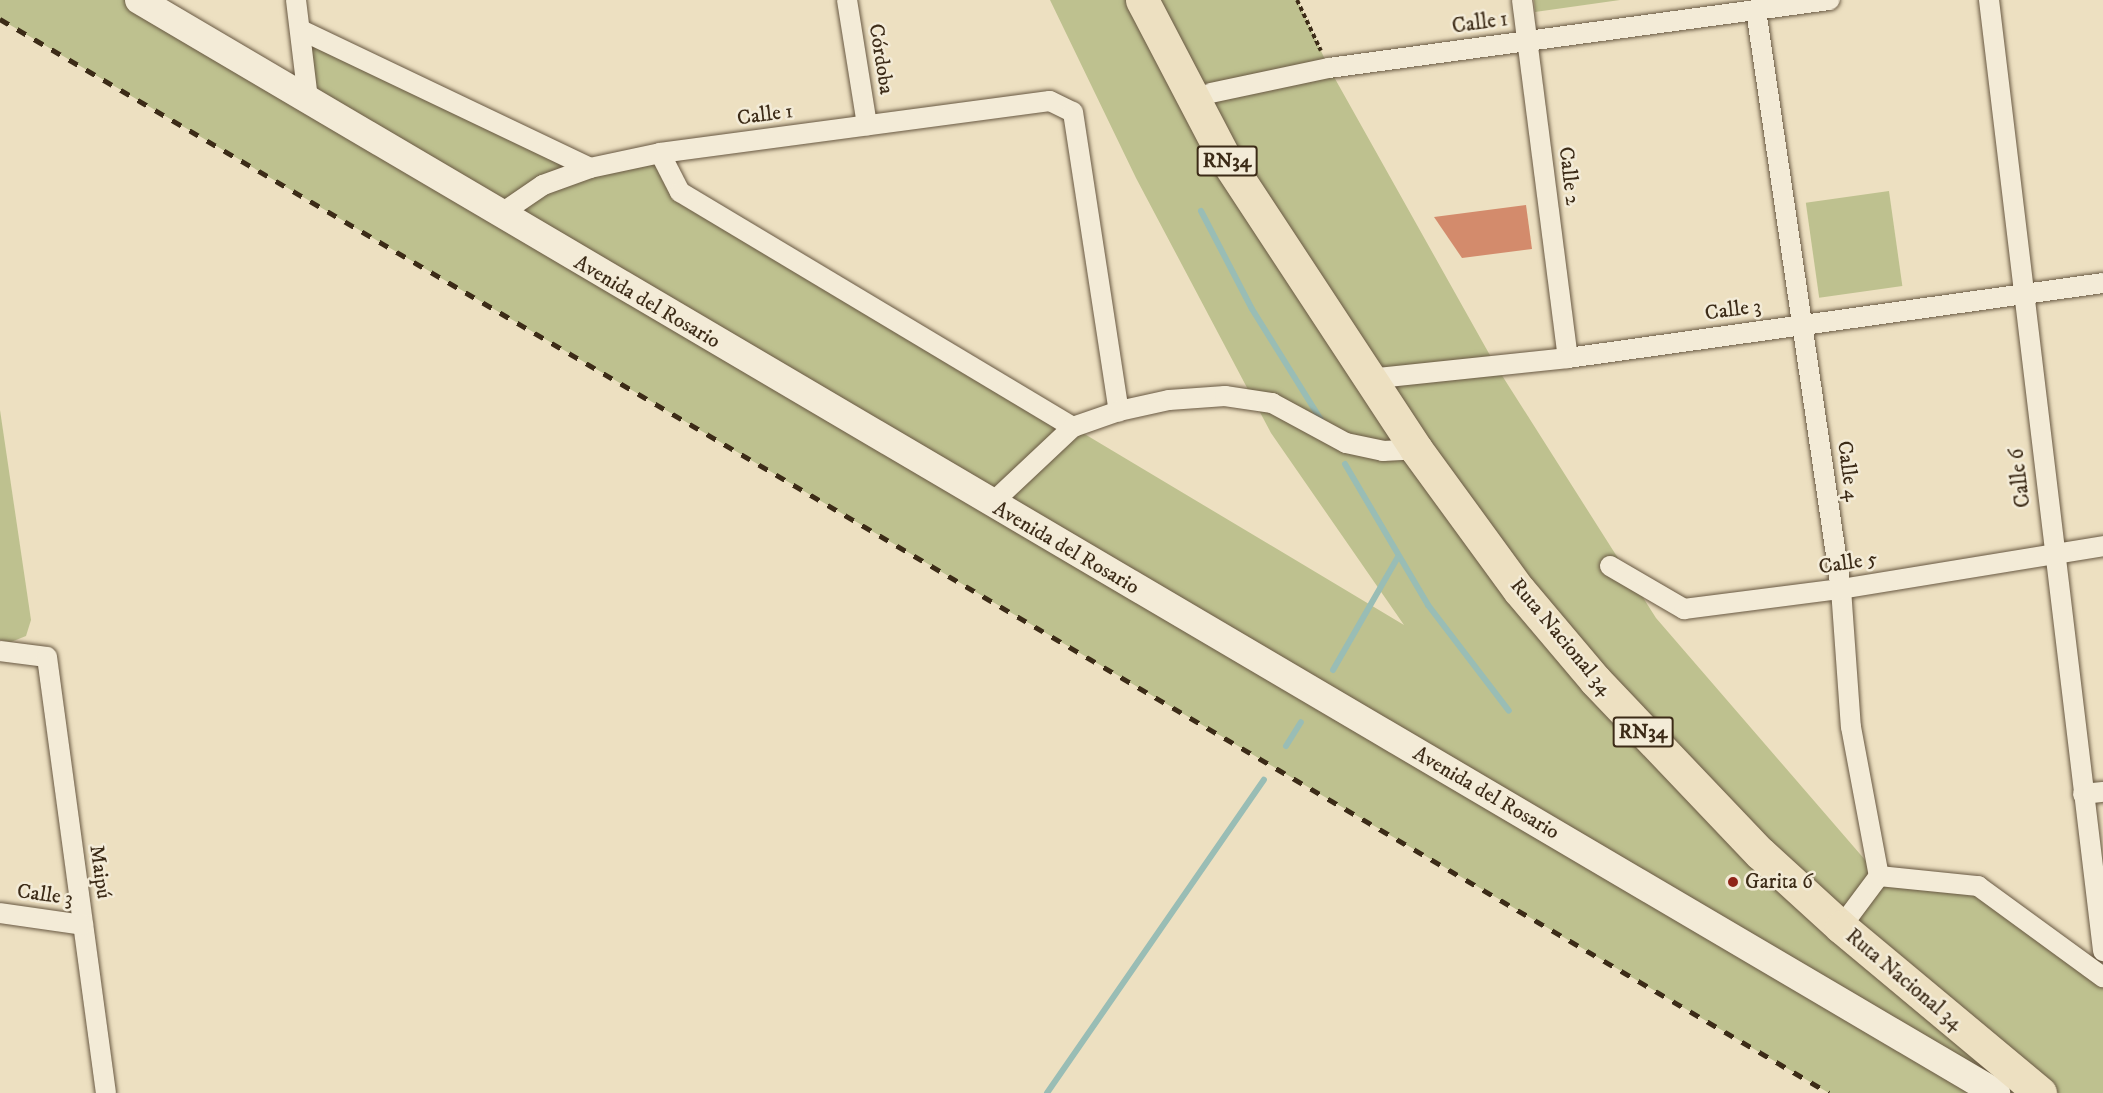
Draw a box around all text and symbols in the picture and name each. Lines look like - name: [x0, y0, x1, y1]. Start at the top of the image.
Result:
- street label: Calle 1: [1450, 7, 1510, 39]
- street label: Córdoba: [863, 22, 899, 96]
- street label: Calle 1: [735, 99, 795, 131]
- road number: RN34: [1196, 144, 1258, 178]
- street label: Calle 2: [1553, 145, 1585, 207]
- street label: Avenida del Rosario: [569, 250, 725, 354]
- street label: Calle 3: [1703, 294, 1763, 326]
- street label: Calle 4: [1831, 439, 1865, 503]
- street label: Calle 6: [2004, 447, 2036, 509]
- street label: Avenida del Rosario: [988, 496, 1144, 600]
- street label: Calle 5: [1817, 546, 1879, 580]
- street label: Ruta Nacional 34: [1505, 573, 1617, 701]
- road number: RN34: [1612, 715, 1674, 749]
- street label: Avenida del Rosario: [1408, 741, 1564, 845]
- street label: Maipú: [84, 843, 116, 901]
- place label: Garita 6: [1745, 869, 1813, 895]
- marker: Garita 6: [1726, 875, 1740, 889]
- street label: Calle 3: [15, 879, 75, 911]
- street label: Ruta Nacional 34: [1840, 924, 1968, 1036]

